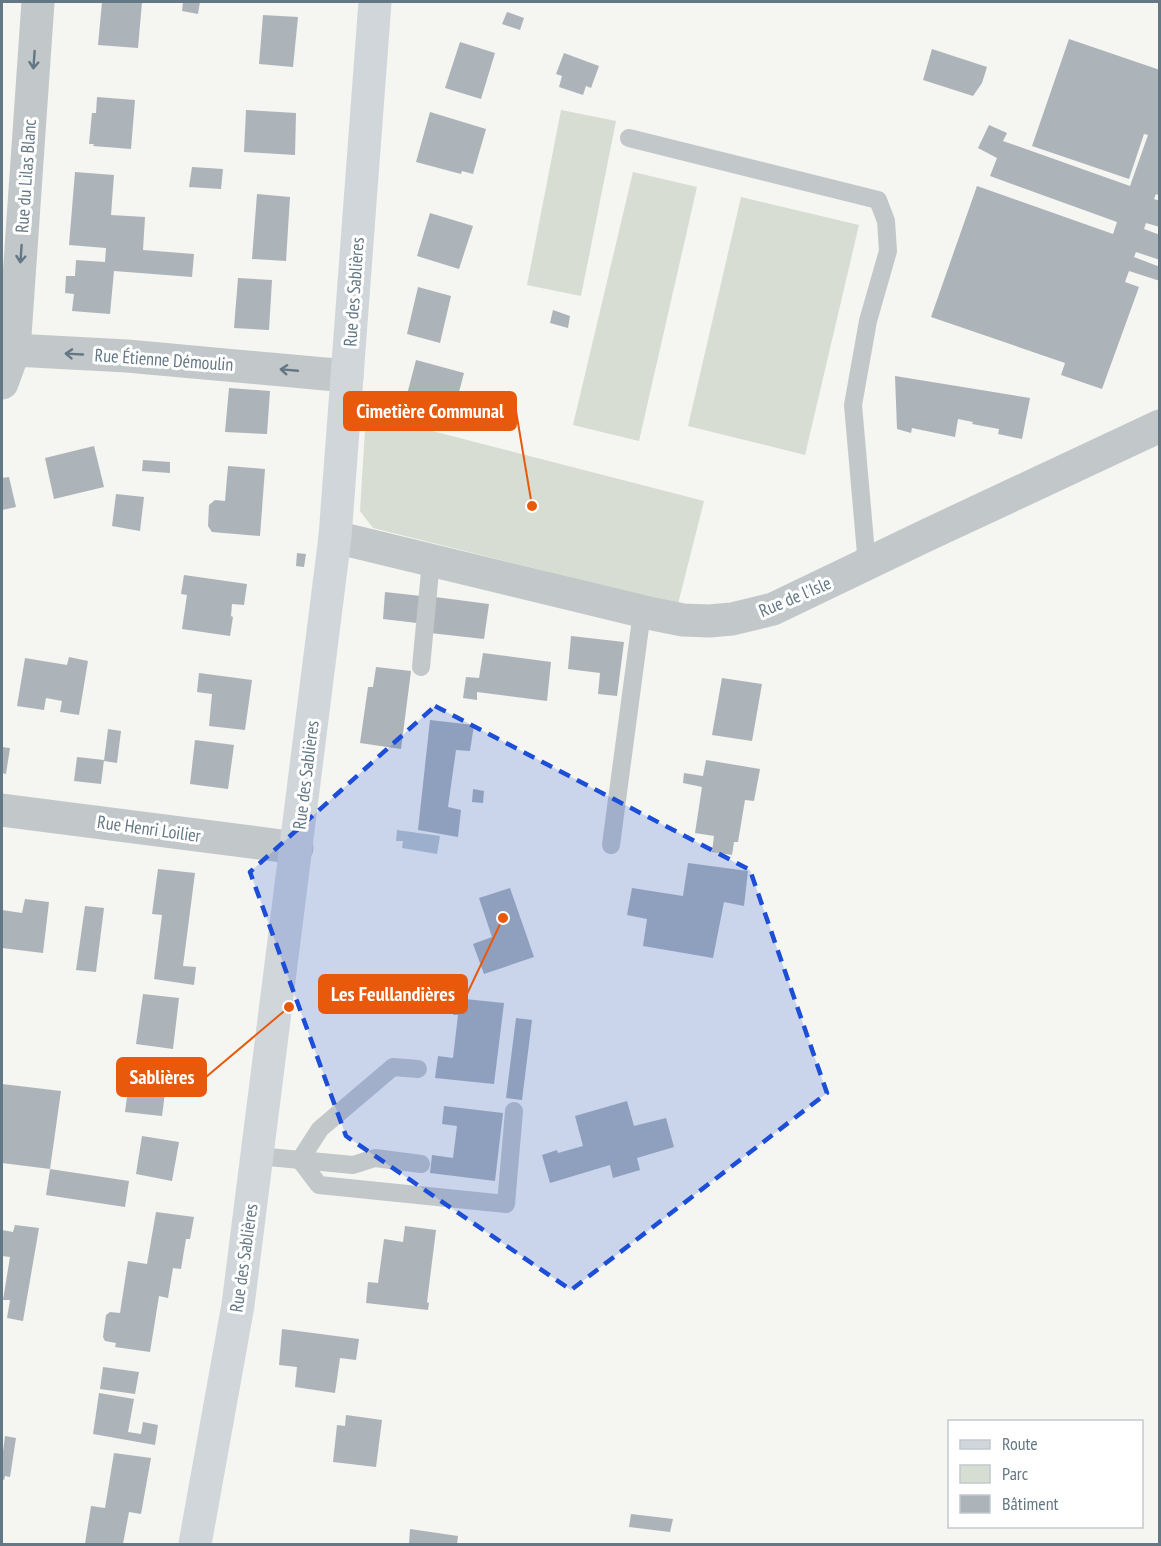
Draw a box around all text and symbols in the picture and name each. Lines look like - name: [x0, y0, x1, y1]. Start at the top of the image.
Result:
- one-way arrow: [28, 49, 39, 69]
- street label: Rue du Lilas Blanc: [10, 118, 41, 234]
- street label: Rue des Sablières: [338, 237, 369, 347]
- one-way arrow: [15, 244, 26, 264]
- street label: Rue Étienne Démoulin: [94, 343, 234, 376]
- one-way arrow: [64, 348, 84, 359]
- one-way arrow: [280, 365, 300, 376]
- callout: Cimetière Communal: [344, 392, 516, 430]
- text: Cimetière Communal: [356, 398, 504, 424]
- street label: Rue de l'Isle: [755, 571, 834, 622]
- street label: Rue des Sablières: [287, 719, 324, 831]
- street label: Rue Henri Loilier: [96, 810, 202, 847]
- callout: Les Feullandières: [319, 975, 467, 1013]
- text: Les Feullandières: [331, 981, 455, 1007]
- callout: Sablières: [117, 1058, 206, 1096]
- text: Sablières: [129, 1064, 195, 1090]
- street label: Rue des Sablières: [224, 1202, 263, 1314]
- legend: [948, 1420, 1143, 1528]
- text: Route: [1002, 1432, 1038, 1455]
- text: Parc: [1002, 1462, 1029, 1485]
- text: Bâtiment: [1002, 1492, 1059, 1515]

